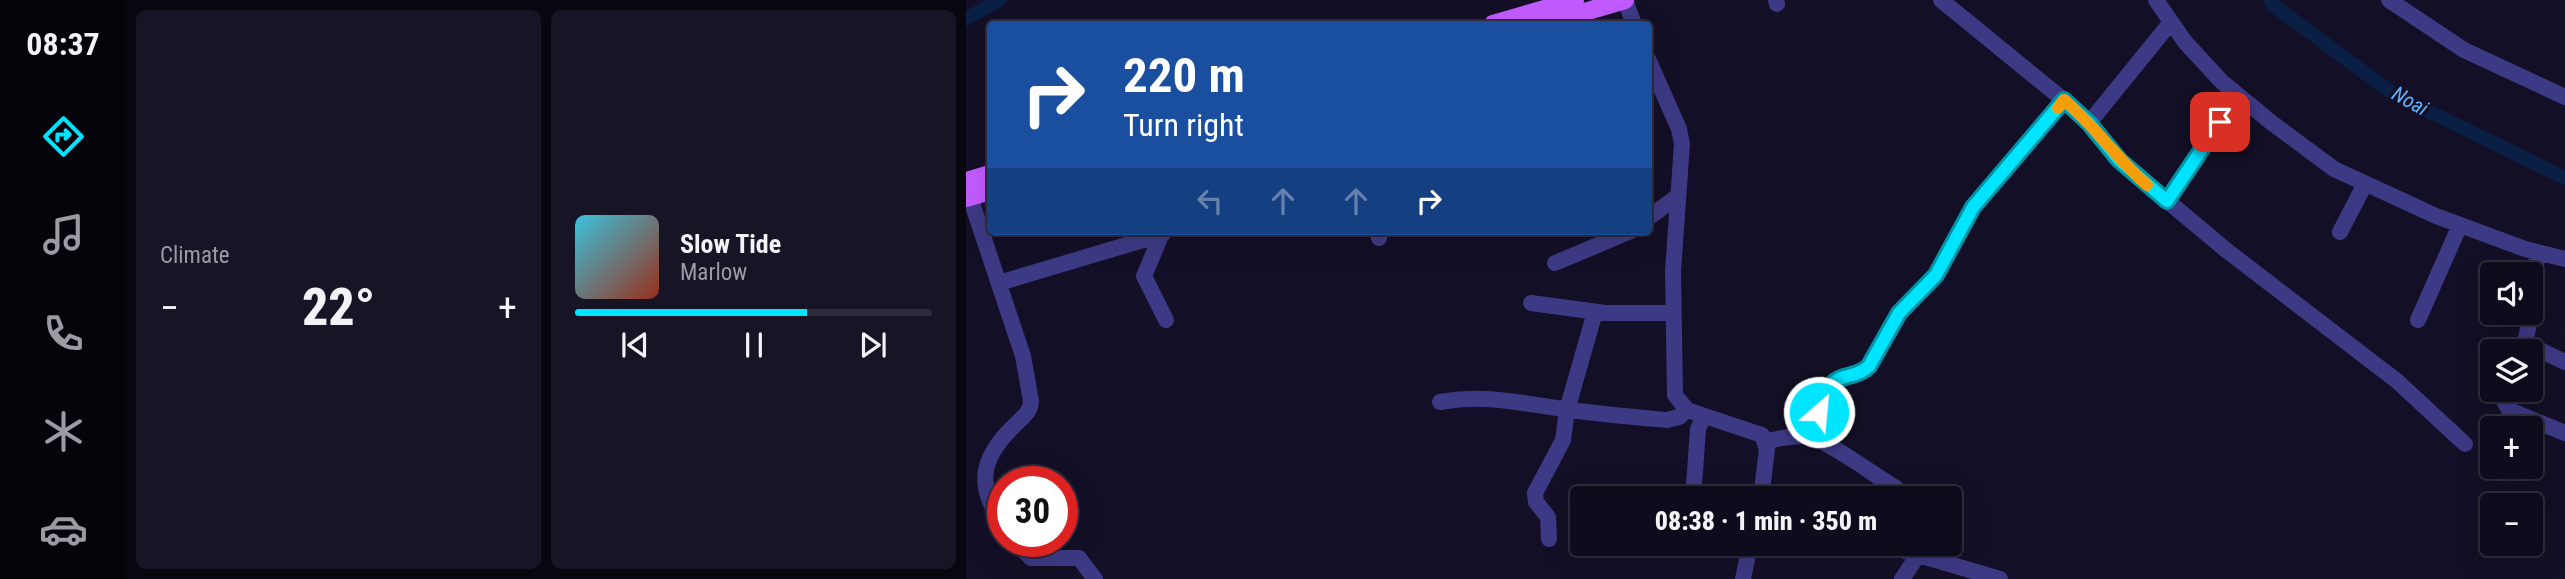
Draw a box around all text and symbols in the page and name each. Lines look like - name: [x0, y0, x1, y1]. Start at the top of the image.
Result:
- text: 08:37: [26, 25, 100, 63]
- text: 220 m: [1123, 47, 1245, 104]
- icon: right: [1008, 49, 1099, 140]
- water label: Noai: [2388, 81, 2432, 121]
- pin: [2190, 92, 2250, 152]
- icon: arrive: [2201, 103, 2239, 141]
- text: Turn right: [1123, 106, 1244, 144]
- icon: directions: [39, 112, 88, 161]
- icon: left: [1191, 182, 1229, 220]
- icon: ahead: [1264, 182, 1302, 220]
- icon: ahead: [1337, 182, 1375, 220]
- icon: right: [1410, 182, 1448, 220]
- icon: music: [39, 210, 88, 259]
- text: Slow Tide: [680, 229, 781, 259]
- text: Climate: [160, 242, 230, 269]
- text: Marlow: [680, 259, 747, 286]
- map controls: [2480, 262, 2543, 556]
- button: sound: [2480, 262, 2543, 325]
- text: 22°: [302, 277, 375, 338]
- text: −: [160, 286, 179, 330]
- text: +: [498, 286, 517, 330]
- icon: phone: [39, 309, 88, 358]
- icon: previous: [616, 326, 654, 364]
- icon: pause: [735, 326, 773, 364]
- icon: next: [854, 326, 892, 364]
- button: layers: [2480, 339, 2543, 402]
- position arrow: [1782, 375, 1856, 449]
- icon: climate: [39, 407, 88, 456]
- button: +: [2480, 416, 2543, 479]
- speed limit sign: 30: [987, 466, 1078, 557]
- button: −: [2480, 493, 2543, 556]
- icon: car: [39, 505, 88, 554]
- text: 08:38 · 1 min · 350 m: [1655, 506, 1877, 536]

